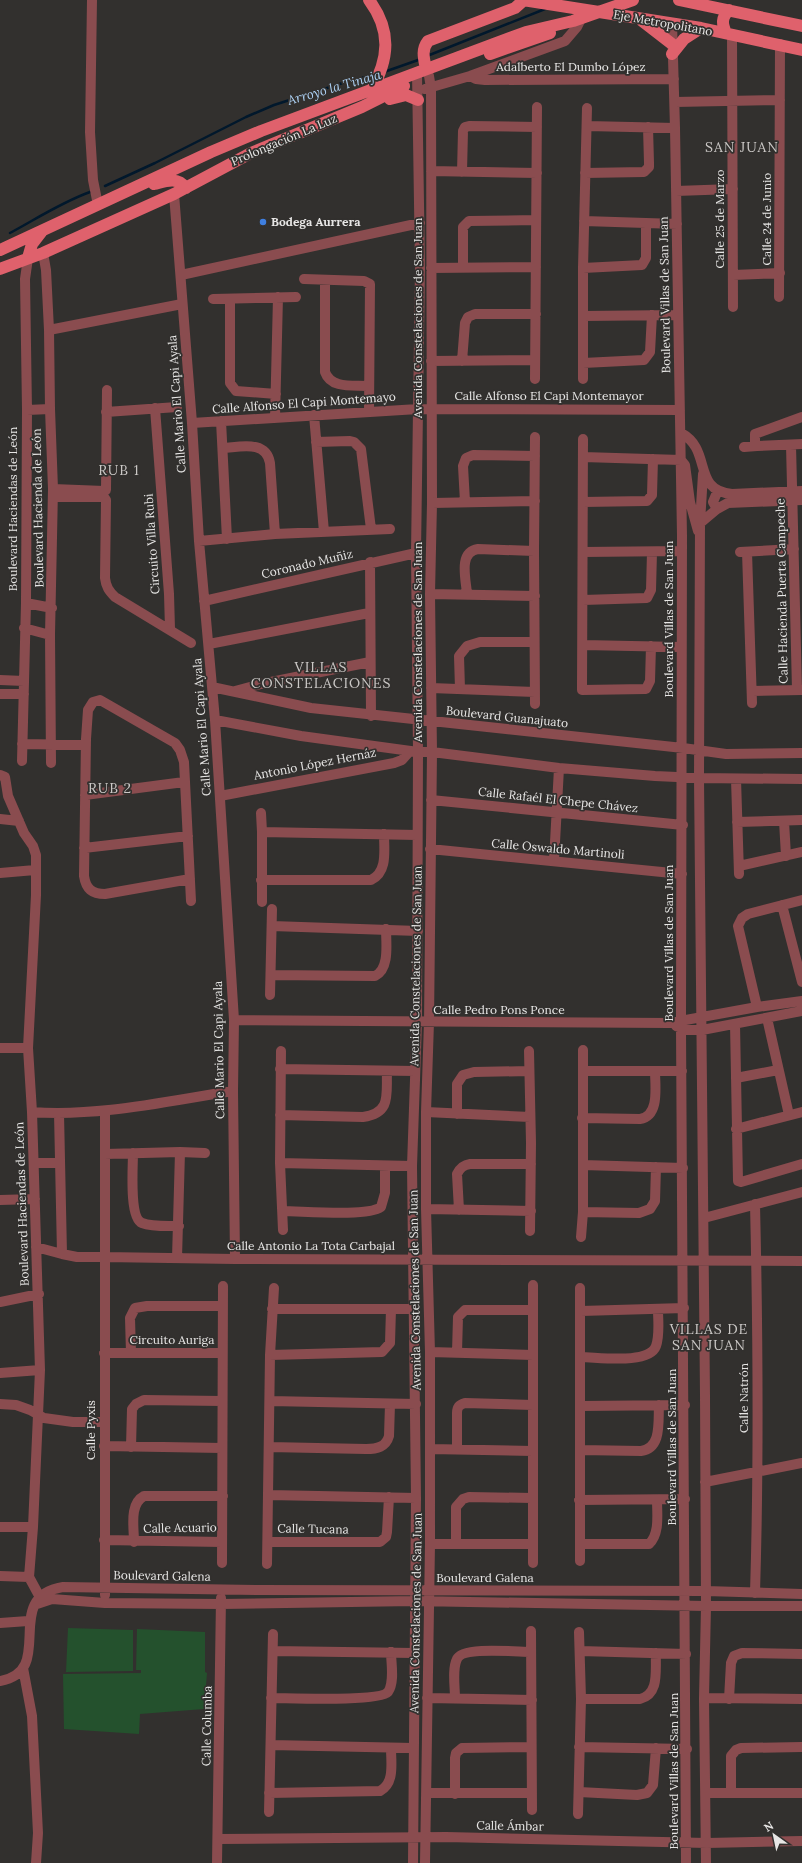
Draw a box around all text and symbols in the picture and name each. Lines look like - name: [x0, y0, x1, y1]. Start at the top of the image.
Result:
- street label: Eje Metropolitano: [612, 6, 714, 39]
- street label: Adalberto El Dumbo López: [495, 59, 646, 74]
- water label: Arroyo la Tinaja: [284, 66, 384, 109]
- street label: Prolongación La Luz: [228, 110, 339, 169]
- district label: SAN JUAN: [705, 138, 779, 156]
- street label: Calle 25 de Marzo: [712, 169, 727, 269]
- street label: Calle 24 de Junio: [759, 173, 774, 265]
- place label: Bodega Aurrera: [271, 214, 361, 229]
- street label: Boulevard Villas de San Juan: [656, 216, 673, 374]
- marker: Bodega Aurrera: [258, 217, 268, 227]
- street label: Avenida Constelaciones de San Juan: [410, 218, 425, 419]
- street label: Calle Mario El Capi Ayala: [164, 335, 189, 473]
- street label: Calle Alfonso El Capi Montemayor: [454, 388, 644, 403]
- street label: Calle Alfonso El Capi Montemayo: [212, 389, 396, 416]
- street label: Boulevard Haciendas de León: [5, 427, 20, 591]
- street label: Boulevard Hacienda de León: [29, 428, 46, 588]
- district label: RUB 1: [98, 461, 140, 479]
- street label: Circuito Villa Rubi: [141, 493, 162, 595]
- street label: Calle Hacienda Puerta Campeche: [772, 498, 791, 684]
- street label: Boulevard Villas de San Juan: [661, 541, 676, 697]
- street label: Avenida Constelaciones de San Juan: [410, 542, 425, 743]
- street label: Coronado Muñiz: [260, 546, 354, 581]
- street label: Calle Mario El Capi Ayala: [189, 658, 214, 796]
- district label: VILLAS CONSTELACIONES: [251, 658, 391, 692]
- street label: Boulevard Guanajuato: [445, 703, 569, 730]
- street label: Antonio López Hernáz: [251, 744, 377, 783]
- district label: RUB 2: [88, 779, 132, 797]
- street label: Calle Rafaél El Chepe Chávez: [477, 784, 639, 815]
- street label: Calle Oswaldo Martinoli: [491, 835, 625, 862]
- street label: Boulevard Villas de San Juan: [661, 865, 676, 1021]
- street label: Avenida Constelaciones de San Juan: [406, 866, 425, 1067]
- street label: Calle Mario El Capi Ayala: [210, 981, 227, 1119]
- street label: Calle Pedro Pons Ponce: [433, 1002, 565, 1017]
- street label: Boulevard Haciendas de León: [11, 1122, 32, 1287]
- street label: Avenida Constelaciones de San Juan: [405, 1190, 424, 1391]
- street label: Calle Antonio La Tota Carbajal: [227, 1238, 395, 1253]
- district label: VILLAS DE SAN JUAN: [669, 1320, 748, 1354]
- street label: Circuito Auriga: [130, 1332, 214, 1347]
- street label: Calle Natrón: [736, 1363, 751, 1433]
- street label: Boulevard Villas de San Juan: [664, 1369, 679, 1525]
- street label: Calle Pyxis: [83, 1400, 98, 1460]
- street label: Avenida Constelaciones de San Juan: [406, 1513, 425, 1714]
- street label: Calle Acuario: [143, 1519, 217, 1536]
- street label: Calle Tucana: [277, 1520, 349, 1537]
- street label: Boulevard Galena: [113, 1567, 211, 1584]
- street label: Boulevard Galena: [436, 1570, 534, 1585]
- street label: Calle Columba: [198, 1686, 215, 1766]
- street label: Boulevard Villas de San Juan: [666, 1693, 681, 1849]
- north arrow: [754, 1815, 794, 1855]
- street label: Calle Ámbar: [476, 1817, 545, 1834]
- text: N: [761, 1818, 776, 1835]

